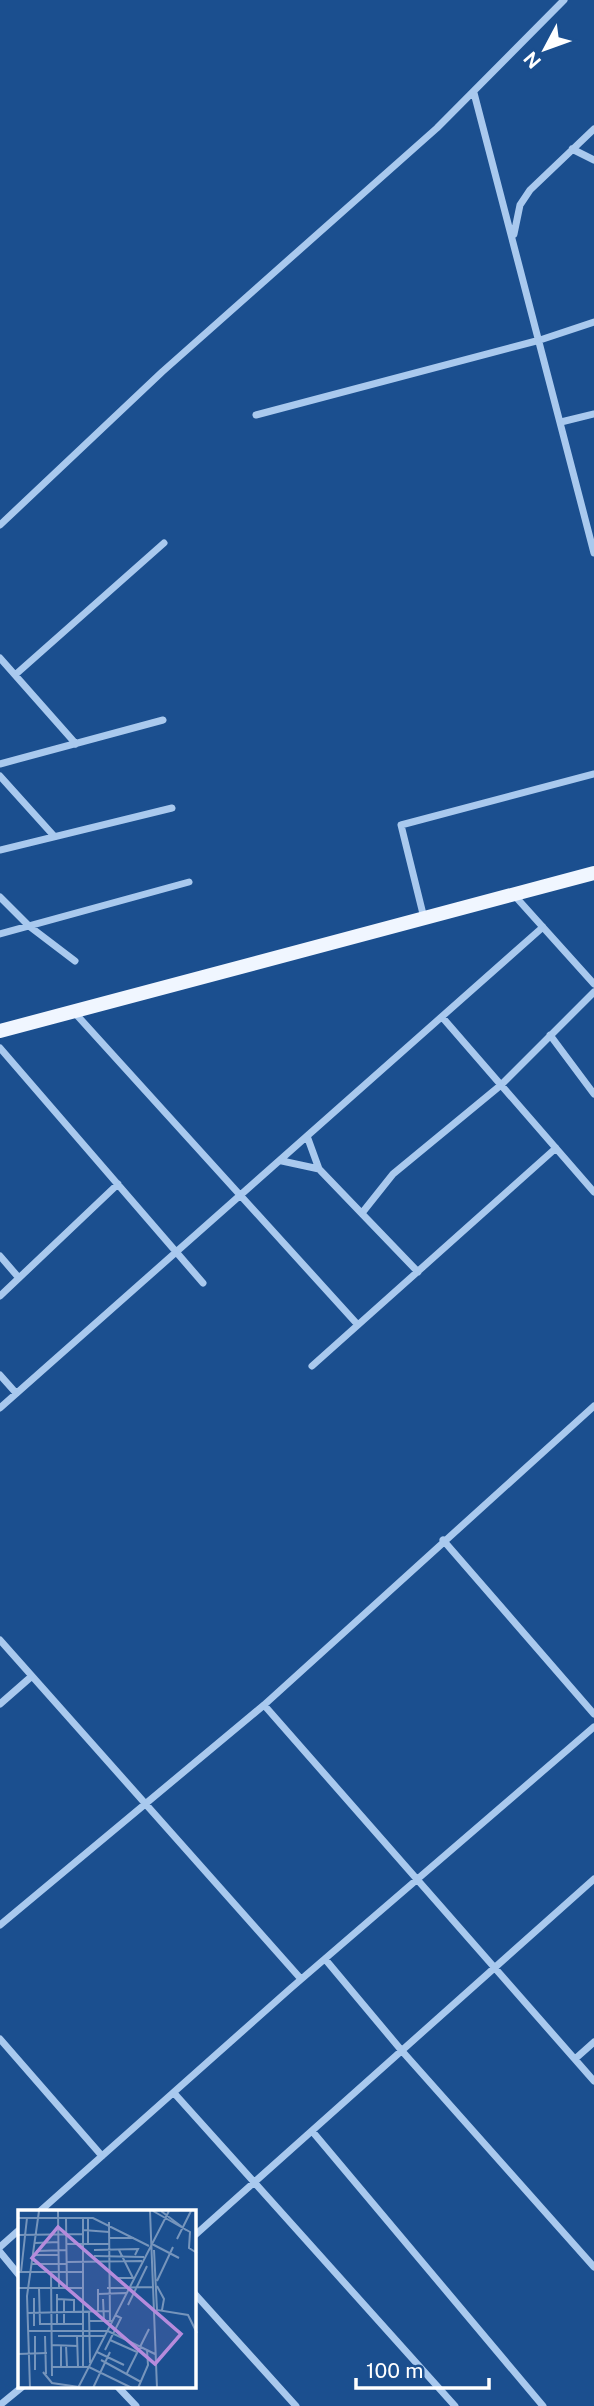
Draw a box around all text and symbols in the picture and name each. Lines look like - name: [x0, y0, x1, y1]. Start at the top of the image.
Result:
- north arrow: [510, 14, 580, 84]
- text: N: [519, 47, 545, 73]
- inset map: [18, 2210, 196, 2388]
- scale bar: [356, 2346, 489, 2390]
- text: 100 m: [366, 2358, 423, 2383]

